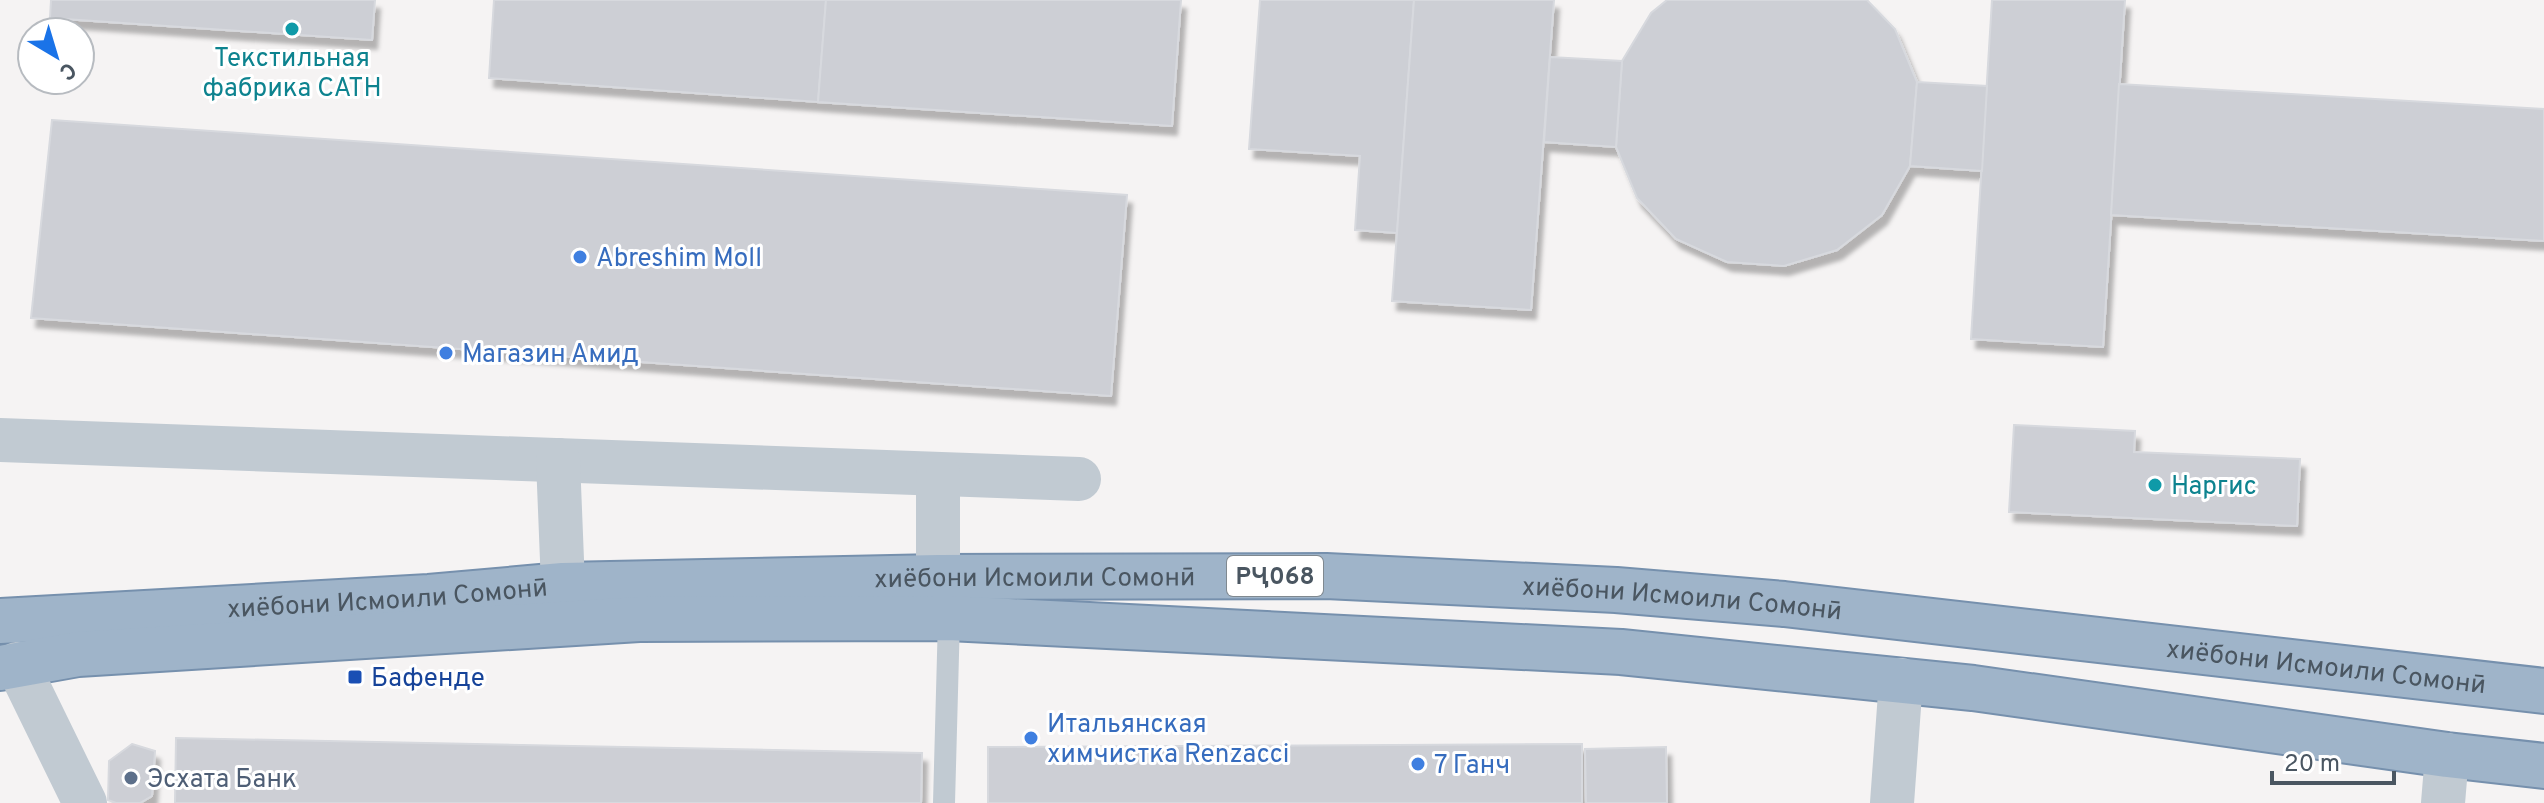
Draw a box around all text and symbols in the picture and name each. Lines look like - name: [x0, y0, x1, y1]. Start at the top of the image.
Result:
- north arrow: [16, 16, 96, 96]
- marker: Текстильная фабрика САТН: [283, 20, 301, 38]
- place label: Текстильная фабрика САТН: [202, 43, 382, 106]
- text: С: [53, 55, 81, 85]
- place label: Abreshim Moll: [596, 243, 762, 276]
- marker: Abreshim Moll: [571, 248, 589, 266]
- place label: Магазин Амид: [462, 339, 639, 372]
- marker: Магазин Амид: [437, 344, 455, 362]
- place label: Наргис: [2171, 471, 2257, 504]
- marker: Наргис: [2146, 476, 2164, 494]
- road number: РҶ068: [1227, 556, 1323, 596]
- street label: хиёбони Исмоили Сомонӣ: [874, 562, 1195, 597]
- street label: хиёбони Исмоили Сомонӣ: [1521, 571, 1844, 630]
- street label: хиёбони Исмоили Сомонӣ: [226, 572, 549, 627]
- street label: хиёбони Исмоили Сомонӣ: [2164, 634, 2487, 703]
- place label: Бафенде: [371, 663, 485, 696]
- marker: Бафенде: [346, 668, 364, 686]
- place label: Итальянская химчистка Renzacci: [1047, 709, 1289, 772]
- marker: Итальянская химчистка Renzacci: [1022, 729, 1040, 747]
- scale bar: [2272, 735, 2394, 785]
- place label: 7 Ганч: [1434, 750, 1510, 783]
- text: 20 m: [2284, 750, 2340, 780]
- marker: 7 Ганч: [1409, 755, 1427, 773]
- place label: Эсxата Банк: [147, 764, 297, 797]
- marker: Эсxата Банк: [122, 769, 140, 787]

